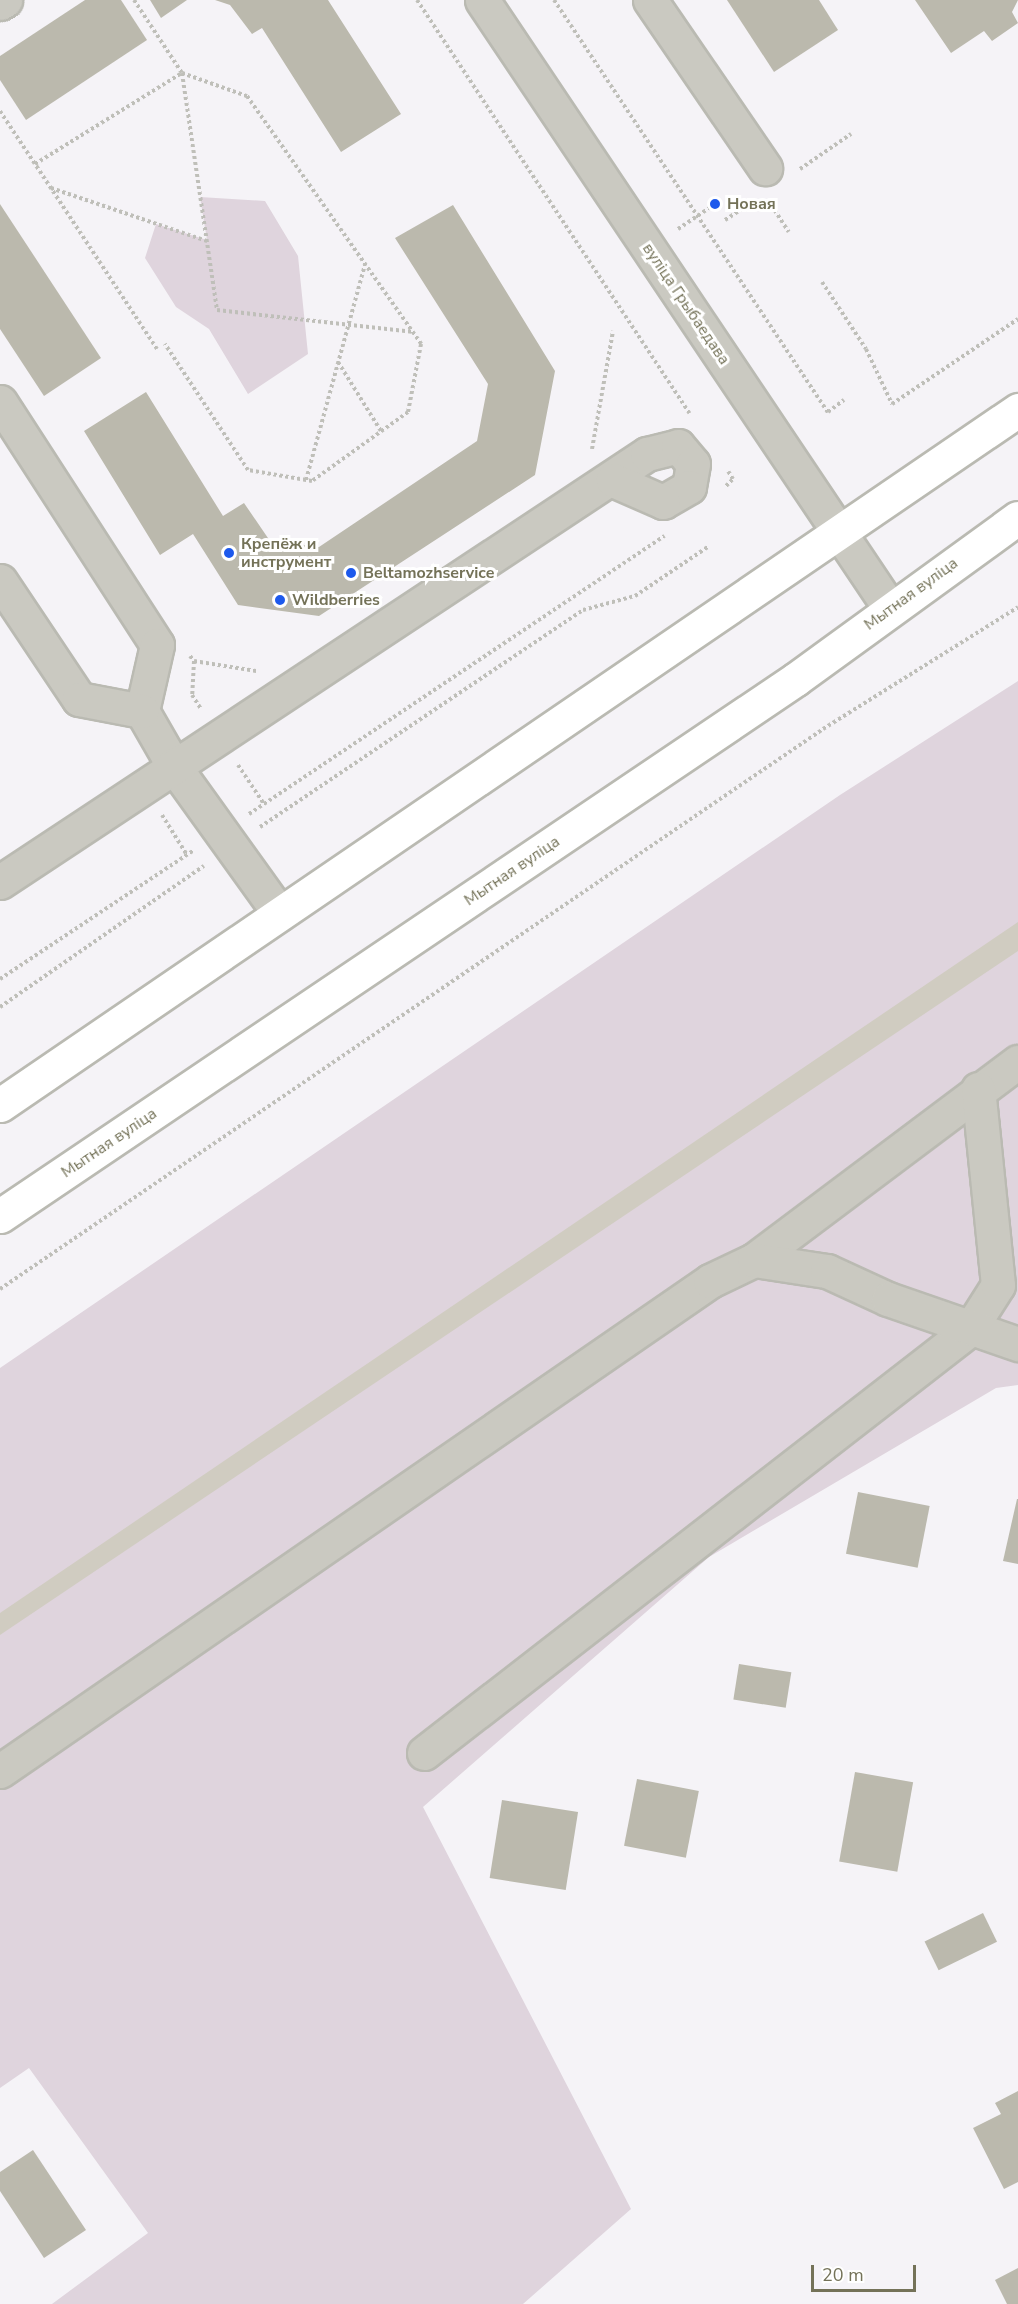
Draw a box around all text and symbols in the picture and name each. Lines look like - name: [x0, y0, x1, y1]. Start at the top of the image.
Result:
- place label: Новая: [727, 194, 776, 214]
- marker: Новая: [708, 197, 722, 211]
- street label: вуліца Грыбаедава: [638, 240, 734, 368]
- place label: Крепёж и инструмент: [241, 534, 331, 572]
- marker: Крепёж и инструмент: [222, 546, 236, 560]
- street label: Мытная вуліца: [860, 554, 962, 634]
- place label: Beltamozhservice: [363, 563, 494, 583]
- marker: Beltamozhservice: [344, 566, 358, 580]
- place label: Wildberries: [292, 590, 380, 610]
- marker: Wildberries: [273, 593, 287, 607]
- street label: Мытная вуліца: [461, 832, 563, 910]
- street label: Мытная вуліца: [58, 1104, 160, 1182]
- scale bar: [814, 2253, 919, 2291]
- text: 20 m: [822, 2263, 864, 2287]

